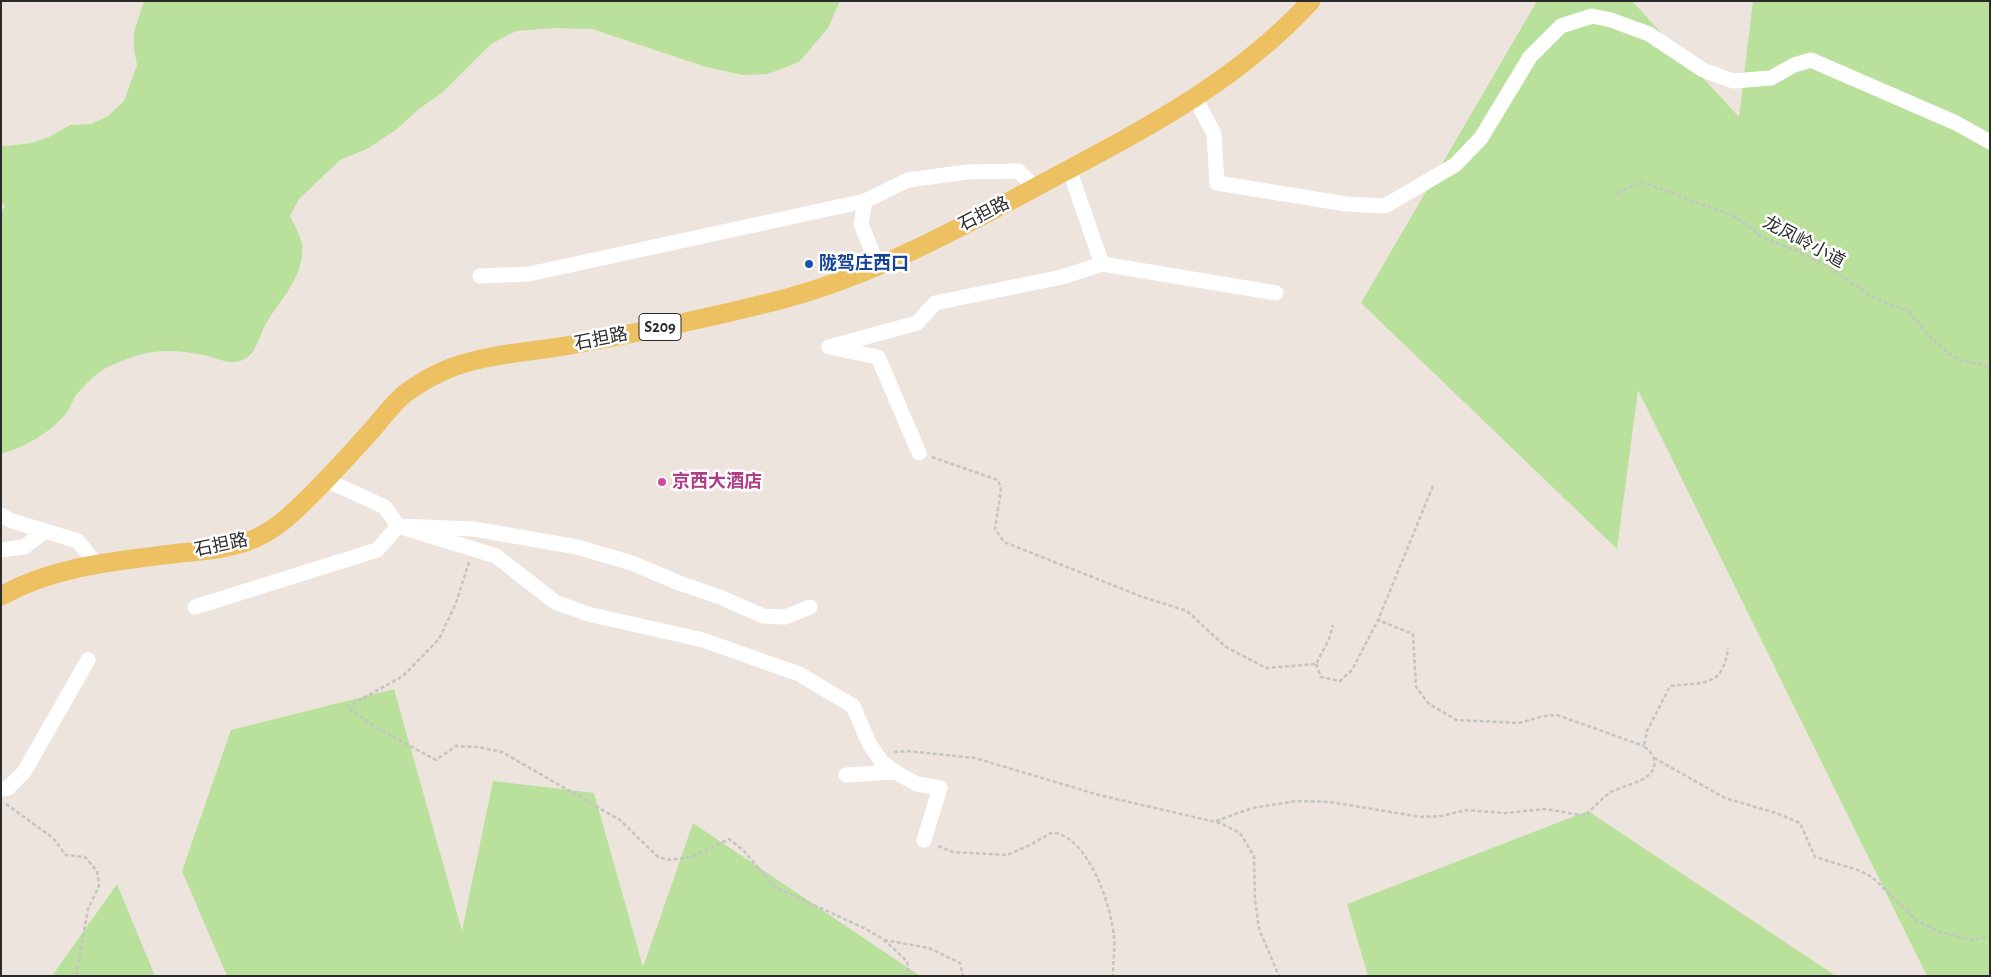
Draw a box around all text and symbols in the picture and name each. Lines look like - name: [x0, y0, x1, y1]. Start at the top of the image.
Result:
- street label: 石担路: [955, 192, 1013, 236]
- street label: 龙凤岭小道: [1759, 211, 1849, 273]
- place label: 陇驾庄西口: [819, 253, 909, 275]
- marker: 陇驾庄西口: [803, 258, 815, 270]
- road number: S209: [639, 314, 681, 341]
- street label: 石担路: [572, 323, 630, 355]
- place label: 京西大酒店: [672, 471, 762, 493]
- marker: 京西大酒店: [656, 476, 668, 488]
- street label: 石担路: [192, 529, 250, 561]

